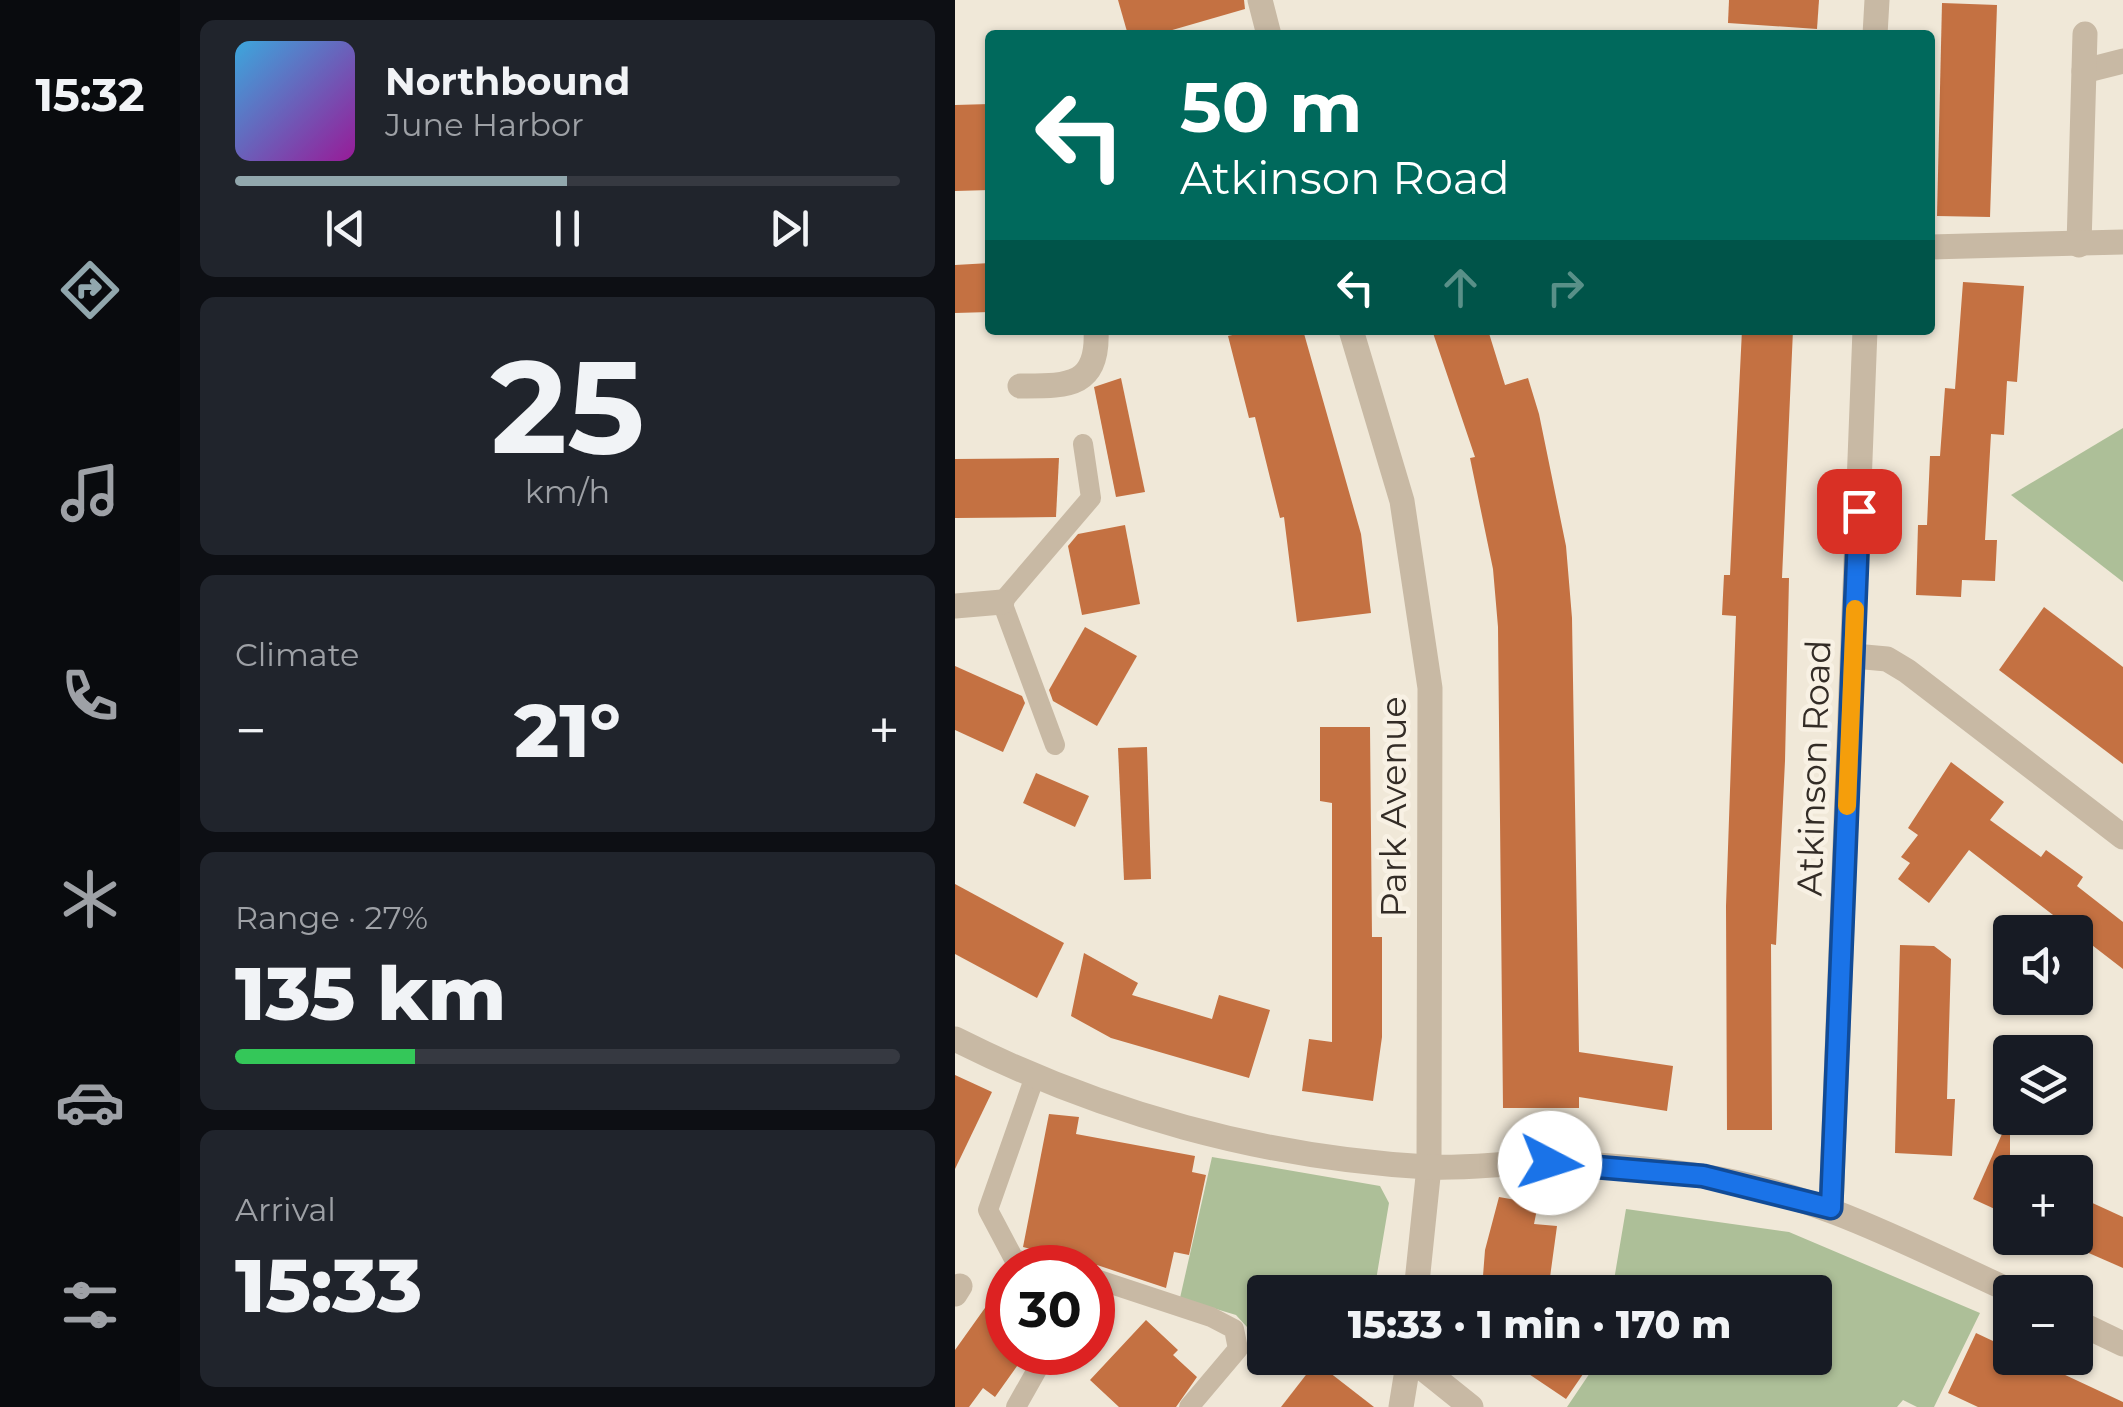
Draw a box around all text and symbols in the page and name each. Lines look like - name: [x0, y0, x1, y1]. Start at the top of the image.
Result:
- text: Northbound: [385, 58, 630, 105]
- text: 50 m: [1180, 64, 1362, 150]
- text: 15:32: [35, 67, 145, 122]
- icon: left: [1015, 70, 1145, 200]
- text: June Harbor: [385, 105, 584, 144]
- text: Atkinson Road: [1180, 150, 1510, 205]
- icon: previous: [318, 201, 373, 256]
- icon: pause: [540, 201, 595, 256]
- icon: next: [762, 201, 817, 256]
- icon: directions: [55, 255, 125, 325]
- icon: left: [1328, 260, 1383, 315]
- icon: ahead: [1433, 260, 1488, 315]
- icon: right: [1538, 260, 1593, 315]
- text: 25: [490, 327, 645, 486]
- icon: music: [55, 458, 125, 528]
- pin: [1817, 469, 1902, 554]
- text: km/h: [525, 472, 610, 511]
- icon: arrive: [1832, 484, 1887, 539]
- text: Climate: [235, 635, 359, 674]
- street label: Atkinson Road: [1788, 639, 1839, 897]
- icon: phone: [55, 661, 125, 731]
- text: 21°: [514, 684, 621, 776]
- street label: Park Avenue: [1372, 696, 1415, 918]
- text: −: [235, 697, 267, 764]
- text: +: [868, 697, 900, 764]
- icon: climate: [55, 864, 125, 934]
- text: Range · 27%: [235, 898, 428, 937]
- map controls: [1993, 915, 2093, 1375]
- button: sound: [1993, 915, 2093, 1015]
- text: 135 km: [235, 947, 506, 1039]
- button: layers: [1993, 1035, 2093, 1135]
- icon: car: [55, 1067, 125, 1137]
- position arrow: [1498, 1111, 1602, 1215]
- button: +: [1993, 1155, 2093, 1255]
- text: Arrival: [235, 1190, 336, 1229]
- text: 15:33: [235, 1239, 422, 1331]
- speed limit sign: 30: [985, 1245, 1115, 1375]
- icon: filters: [55, 1270, 125, 1340]
- button: −: [1993, 1275, 2093, 1375]
- text: 15:33 · 1 min · 170 m: [1348, 1301, 1731, 1348]

